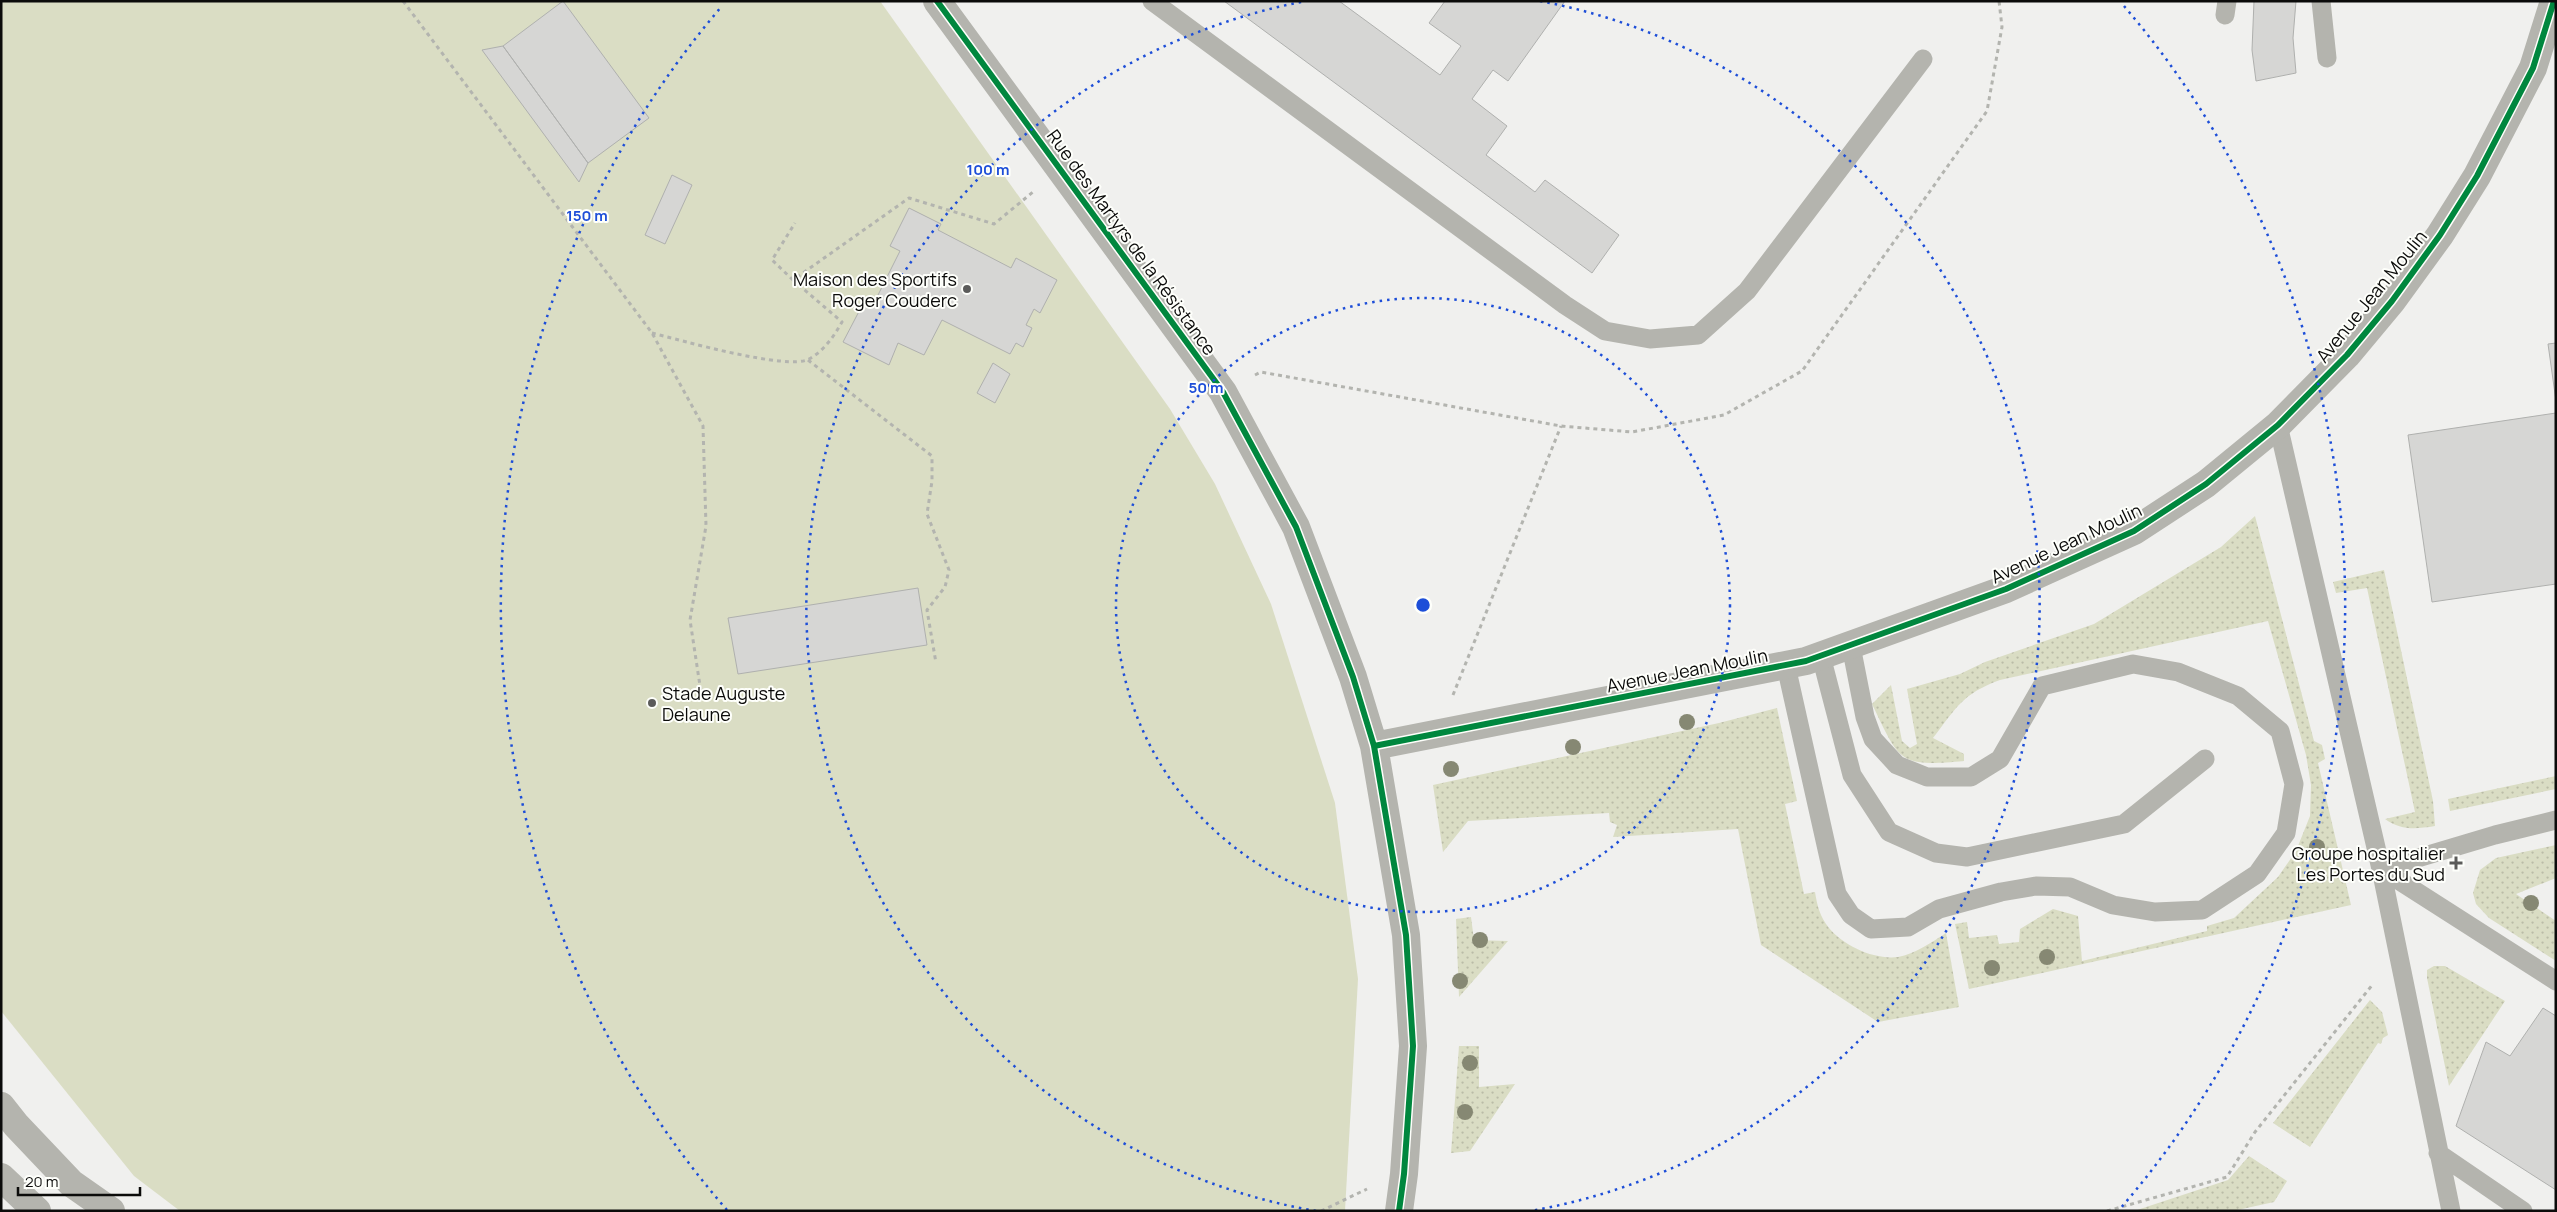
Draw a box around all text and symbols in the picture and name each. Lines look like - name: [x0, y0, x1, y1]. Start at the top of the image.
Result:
- street label: Rue des Martyrs de la Résistance: [1042, 124, 1222, 360]
- text: 100 m: [967, 159, 1009, 180]
- text: 150 m: [566, 205, 608, 226]
- street label: Avenue Jean Moulin: [2310, 225, 2432, 367]
- place label: Maison des Sportifs Roger Couderc: [793, 267, 957, 312]
- marker: Maison des Sportifs Roger Couderc: [961, 283, 973, 295]
- text: 50 m: [1188, 377, 1224, 398]
- street label: Avenue Jean Moulin: [1987, 498, 2145, 588]
- centre of rings: [1414, 596, 1432, 614]
- street label: Avenue Jean Moulin: [1604, 643, 1770, 697]
- place label: Stade Auguste Delaune: [662, 681, 785, 726]
- marker: Stade Auguste Delaune: [646, 697, 658, 709]
- place label: Groupe hospitalier Les Portes du Sud: [2292, 841, 2445, 886]
- marker: Groupe hospitalier Les Portes du Sud: [2449, 856, 2463, 870]
- scale bar: [18, 1164, 140, 1196]
- text: 20 m: [25, 1171, 58, 1192]

